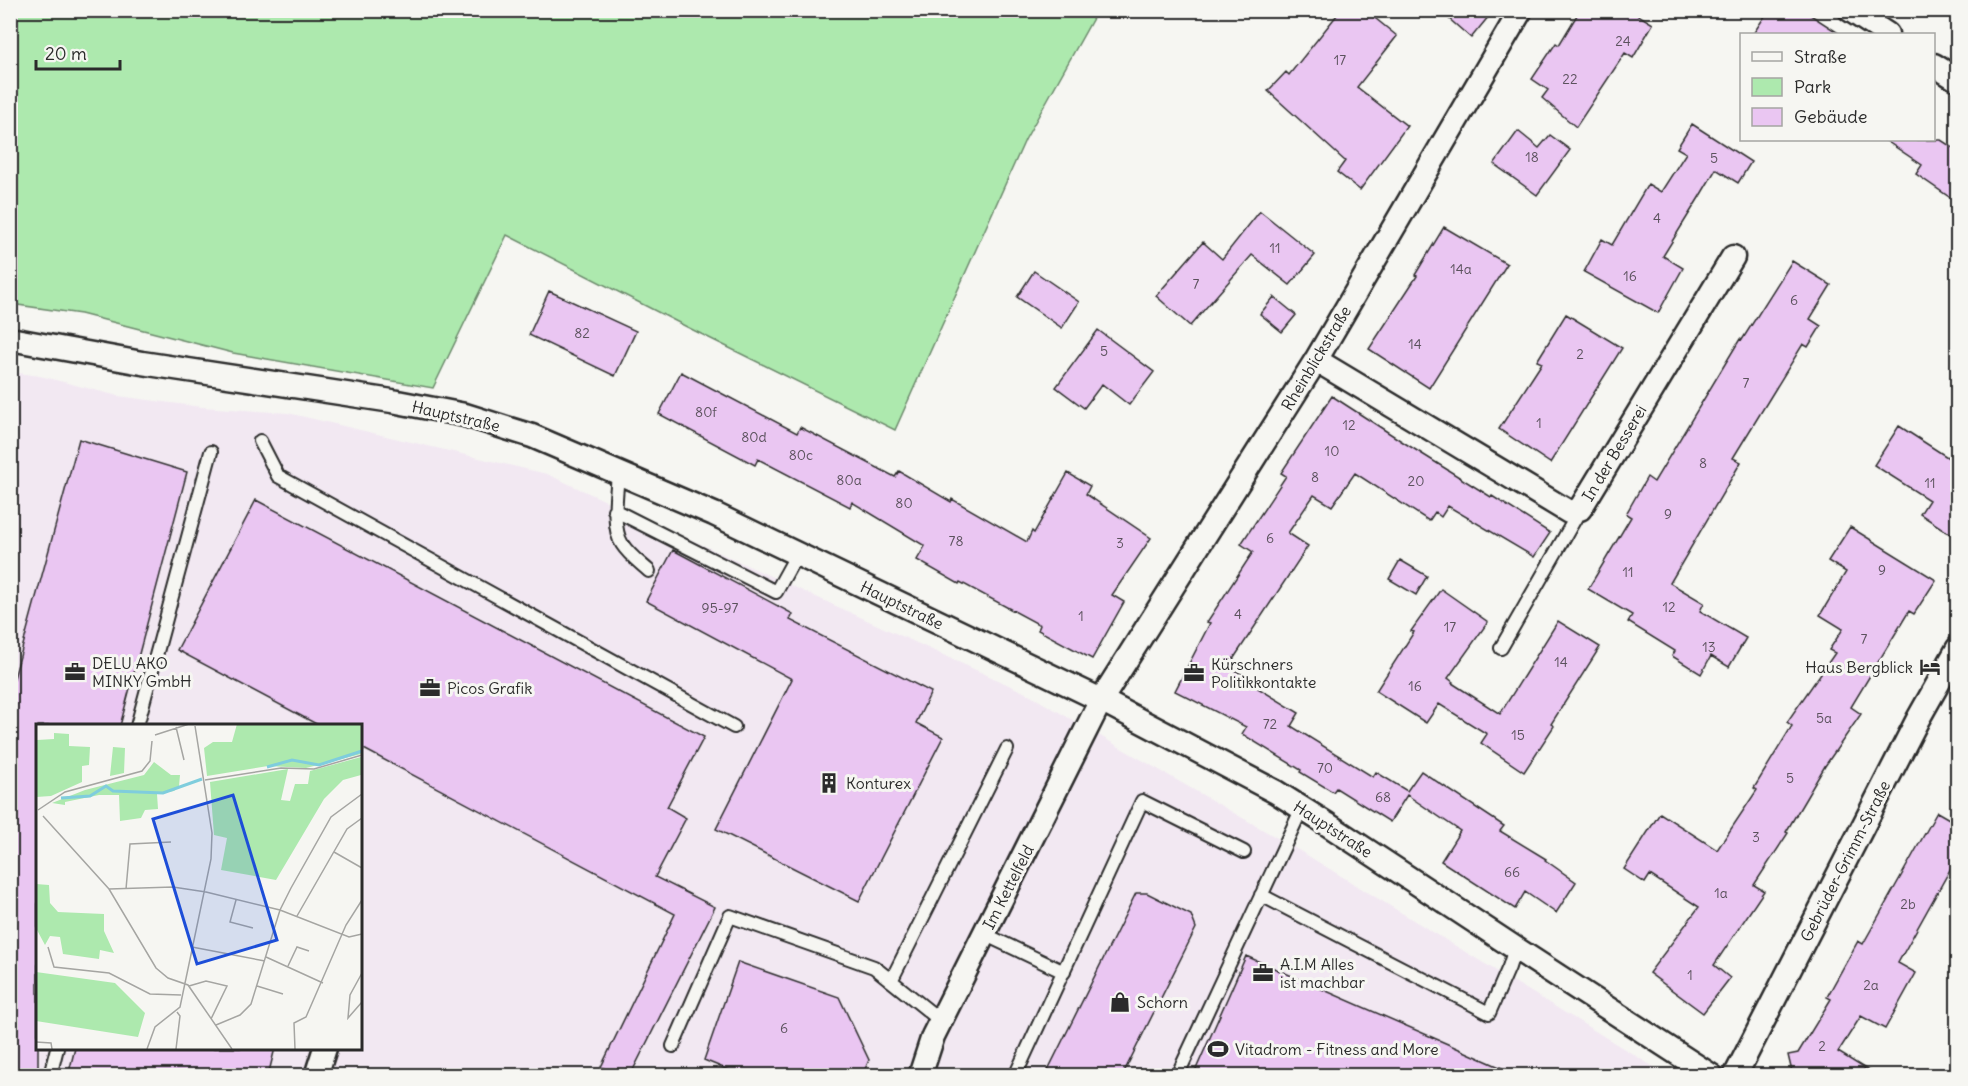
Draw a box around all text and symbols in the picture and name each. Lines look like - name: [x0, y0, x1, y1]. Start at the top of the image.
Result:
- house number: 24: [1615, 32, 1631, 50]
- scale bar: [36, 33, 120, 71]
- legend: [1740, 33, 1935, 141]
- text: 20 m: [45, 42, 87, 65]
- text: Straße: [1794, 45, 1847, 68]
- house number: 17: [1334, 51, 1346, 69]
- house number: 22: [1562, 70, 1578, 88]
- text: Park: [1794, 75, 1831, 98]
- text: Gebäude: [1794, 105, 1867, 128]
- house number: 18: [1525, 148, 1539, 166]
- house number: 5: [1710, 149, 1718, 167]
- house number: 4: [1653, 209, 1661, 227]
- house number: 11: [1269, 239, 1281, 257]
- house number: 14a: [1450, 260, 1472, 278]
- house number: 16: [1623, 267, 1637, 285]
- house number: 7: [1193, 275, 1200, 293]
- house number: 6: [1790, 291, 1798, 309]
- street label: Rheinblickstraße: [1277, 302, 1355, 414]
- house number: 82: [574, 324, 590, 342]
- house number: 14: [1408, 335, 1422, 353]
- house number: 5: [1100, 342, 1108, 360]
- house number: 2: [1576, 345, 1584, 363]
- house number: 7: [1743, 374, 1750, 392]
- street label: Hauptstraße: [410, 396, 502, 436]
- street label: In der Besserei: [1577, 401, 1651, 505]
- house number: 80f: [695, 403, 717, 421]
- house number: 1: [1536, 414, 1542, 432]
- house number: 12: [1342, 416, 1356, 434]
- house number: 80d: [741, 428, 767, 446]
- house number: 10: [1325, 442, 1339, 460]
- house number: 80c: [789, 446, 813, 464]
- house number: 8: [1699, 454, 1707, 472]
- house number: 8: [1311, 468, 1319, 486]
- house number: 80a: [836, 471, 862, 489]
- house number: 20: [1408, 472, 1424, 490]
- house number: 11: [1924, 474, 1936, 492]
- house number: 80: [895, 494, 913, 512]
- house number: 9: [1664, 505, 1672, 523]
- house number: 6: [1266, 529, 1274, 547]
- house number: 78: [949, 532, 963, 550]
- house number: 3: [1116, 534, 1124, 552]
- house number: 9: [1878, 561, 1886, 579]
- house number: 11: [1622, 563, 1634, 581]
- street label: Hauptstraße: [857, 576, 947, 634]
- house number: 12: [1662, 598, 1676, 616]
- house number: 95-97: [702, 599, 739, 617]
- house number: 4: [1234, 605, 1242, 623]
- house number: 1: [1078, 607, 1084, 625]
- house number: 17: [1444, 618, 1456, 636]
- house number: 7: [1861, 630, 1868, 648]
- house number: 13: [1702, 638, 1716, 656]
- place label: DELU AKO MINKY GmbH: [92, 653, 192, 691]
- house number: 14: [1554, 653, 1568, 671]
- place label: Kürschners Politikkontakte: [1211, 654, 1316, 692]
- hotel icon: Haus Bergblick: [1918, 655, 1942, 679]
- place label: Haus Bergblick: [1805, 657, 1913, 677]
- office icon: DELU AKO MINKY GmbH: [63, 660, 87, 684]
- office icon: Kürschners Politikkontakte: [1182, 661, 1206, 685]
- office icon: Picos Grafik: [418, 676, 442, 700]
- house number: 16: [1408, 677, 1422, 695]
- place label: Picos Grafik: [447, 678, 532, 698]
- house number: 5a: [1816, 709, 1832, 727]
- house number: 72: [1263, 715, 1278, 733]
- inset map: [36, 724, 362, 1050]
- house number: 15: [1511, 726, 1525, 744]
- house number: 70: [1317, 759, 1333, 777]
- house number: 5: [1786, 769, 1794, 787]
- building icon: Konturex: [817, 771, 841, 795]
- place label: Konturex: [846, 773, 911, 793]
- street label: Gebrüder-Grimm-Straße: [1796, 777, 1894, 945]
- house number: 68: [1375, 788, 1391, 806]
- street label: Hauptstraße: [1290, 796, 1376, 862]
- house number: 3: [1752, 828, 1760, 846]
- street label: Im Kettelfeld: [978, 841, 1038, 933]
- house number: 66: [1504, 863, 1520, 881]
- house number: 1a: [1714, 884, 1728, 902]
- house number: 2b: [1900, 895, 1916, 913]
- place label: A.I.M Alles ist machbar: [1280, 954, 1365, 992]
- office icon: A.I.M Alles ist machbar: [1251, 961, 1275, 985]
- house number: 1: [1687, 966, 1693, 984]
- house number: 2a: [1863, 976, 1879, 994]
- shop icon: Schorn: [1108, 990, 1132, 1014]
- place label: Schorn: [1137, 992, 1188, 1012]
- house number: 6: [780, 1019, 788, 1037]
- sports icon: Vitadrom - Fitness and More: [1206, 1037, 1230, 1061]
- house number: 2: [1818, 1037, 1826, 1055]
- place label: Vitadrom - Fitness and More: [1235, 1039, 1439, 1059]

